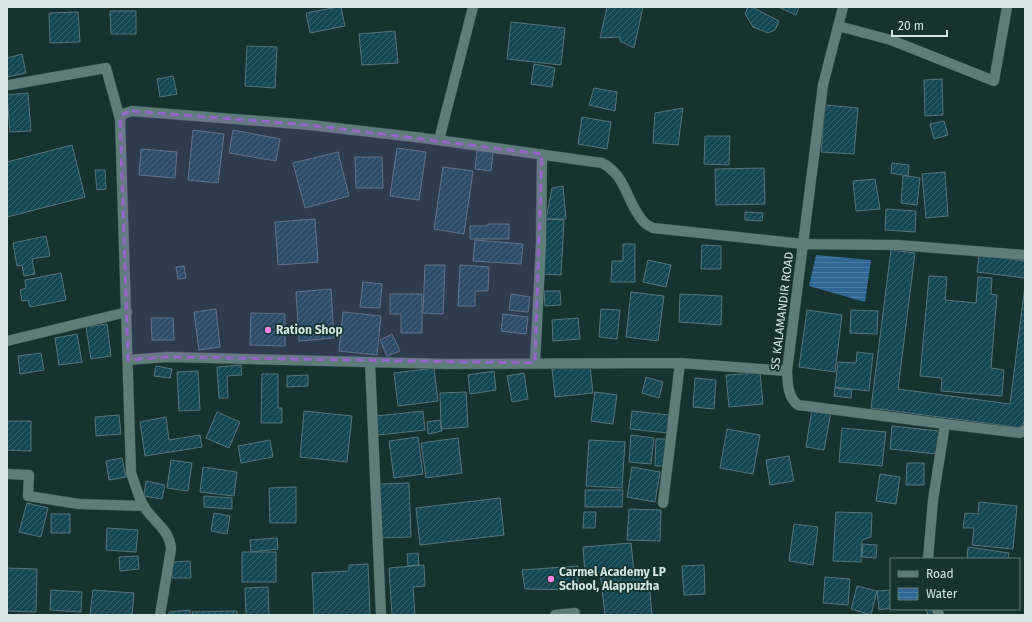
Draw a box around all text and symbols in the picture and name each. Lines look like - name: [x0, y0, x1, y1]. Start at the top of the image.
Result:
- scale bar: [892, 12, 947, 38]
- text: 20 m: [898, 19, 924, 33]
- street label: SS KALAMANDIR ROAD: [768, 251, 796, 371]
- place label: Ration Shop: [276, 323, 343, 337]
- marker: Ration Shop: [263, 325, 273, 335]
- legend: [890, 558, 1020, 610]
- place label: Carmel Academy LP School, Alappuzha: [559, 565, 666, 593]
- text: Road: [926, 567, 954, 581]
- marker: Carmel Academy LP School, Alappuzha: [546, 574, 556, 584]
- text: Water: [926, 587, 958, 601]

